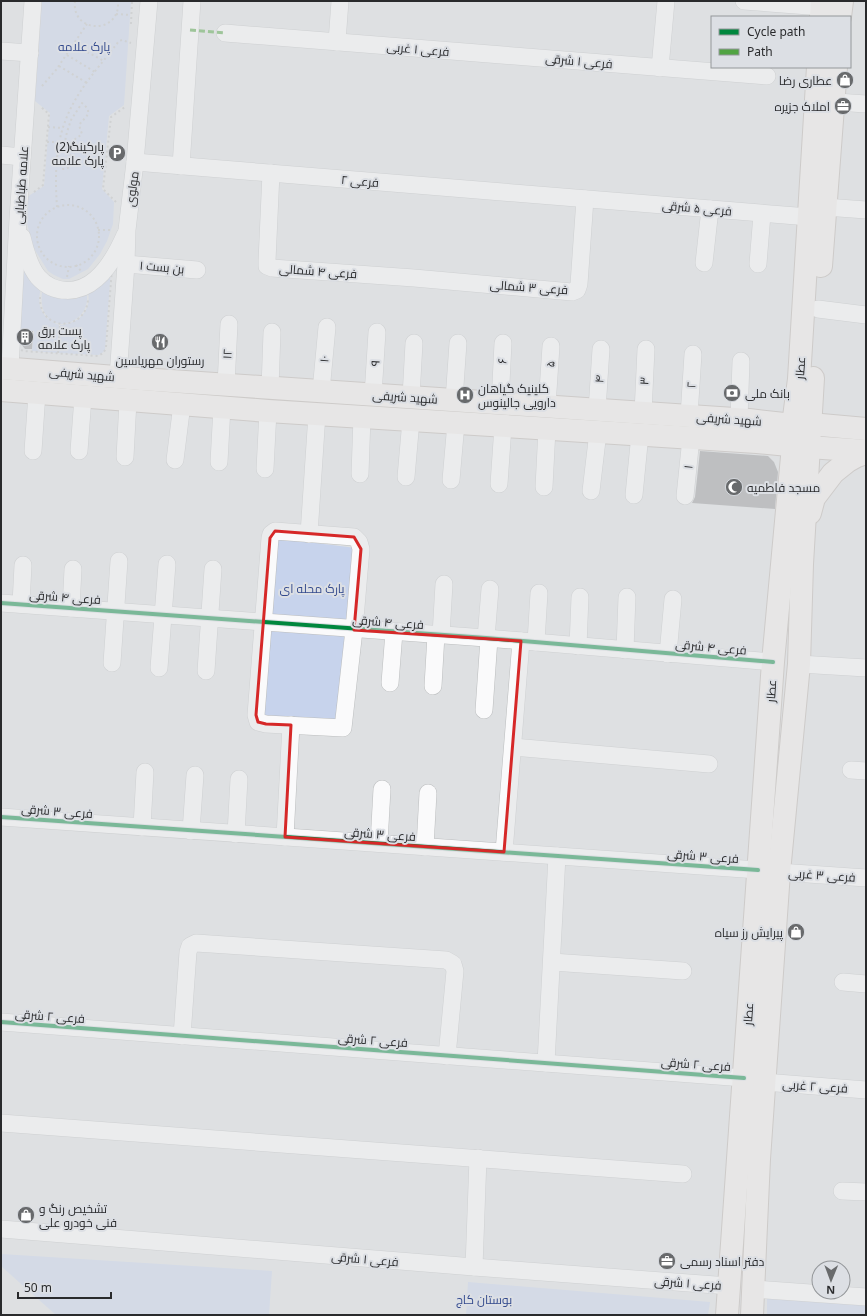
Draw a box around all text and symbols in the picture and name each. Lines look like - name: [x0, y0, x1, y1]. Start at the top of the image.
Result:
- legend: [711, 16, 851, 68]
- text: Cycle path: [747, 23, 805, 40]
- park label: پارک علامه: [58, 38, 111, 56]
- street label: فرعی ۱ غربی: [386, 38, 450, 60]
- text: Path: [747, 43, 773, 60]
- street label: فرعی ۱ شرقی: [545, 50, 613, 72]
- shop icon: عطاری رضا: [835, 70, 855, 90]
- place label: عطاری رضا: [779, 72, 832, 89]
- office icon: املاک جزیره: [833, 96, 853, 116]
- place label: املاک جزیره: [774, 98, 830, 115]
- place label: پارکینگ(2) پارک علامه: [52, 138, 105, 170]
- parking icon: پارکینگ(2) پارک علامه: [107, 143, 127, 163]
- street label: علامه طباطبایی: [10, 145, 32, 225]
- street label: مولوی: [121, 170, 143, 208]
- street label: فرعی ۲: [340, 171, 380, 191]
- street label: فرعی ۵ شرقی: [661, 196, 733, 220]
- street label: بن بست ۱: [139, 257, 185, 277]
- street label: فرعی ۴ شمالی: [278, 260, 358, 282]
- street label: فرعی ۳ شمالی: [489, 276, 569, 298]
- place label: پست برق پارک علامه: [38, 322, 91, 354]
- building icon: پست برق پارک علامه: [15, 327, 35, 347]
- restaurant icon: رستوران مهریاسین: [150, 332, 170, 352]
- street label: ۱۲: [218, 349, 236, 359]
- place label: رستوران مهریاسین: [116, 352, 204, 369]
- street label: ۱۰: [315, 355, 333, 363]
- street label: عطار: [791, 356, 809, 381]
- street label: ۶: [493, 358, 511, 364]
- street label: ۹: [366, 359, 384, 367]
- street label: ۵: [541, 360, 559, 368]
- street label: شهید شریفی: [49, 363, 116, 385]
- street label: ۴: [590, 374, 608, 384]
- street label: ۳: [635, 376, 653, 386]
- place label: کلینیک گیاهان دارویی جالینوس: [478, 380, 556, 411]
- street label: ۲: [682, 381, 700, 389]
- bank icon: بانک ملی: [722, 383, 742, 403]
- hospital icon: کلینیک گیاهان دارویی جالینوس: [455, 385, 475, 405]
- place label: بانک ملی: [745, 385, 790, 402]
- street label: شهید شریفی: [372, 386, 438, 408]
- street label: شهید شریفی: [696, 408, 762, 430]
- street label: ۱: [679, 464, 697, 470]
- mosque icon: مسجد فاطمیه: [724, 477, 744, 497]
- place label: مسجد فاطمیه: [747, 479, 820, 496]
- park label: پارک محله ای: [279, 580, 345, 598]
- street label: فرعی ۴ شرقی: [29, 586, 101, 608]
- street label: فرعی ۴ شرقی: [352, 611, 424, 633]
- street label: فرعی ۴ شرقی: [675, 635, 747, 659]
- street label: عطار: [762, 679, 780, 704]
- street label: فرعی ۳ شرقی: [21, 800, 93, 822]
- street label: فرعی ۳ شرقی: [344, 823, 416, 845]
- street label: فرعی ۳ شرقی: [667, 845, 739, 867]
- street label: فرعی ۳ غربی: [788, 864, 856, 886]
- shop icon: پیرایش رز سیاه: [786, 922, 806, 942]
- place label: پیرایش رز سیاه: [715, 924, 784, 942]
- street label: عطار: [739, 1002, 757, 1027]
- street label: فرعی ۲ شرقی: [14, 1005, 86, 1027]
- street label: فرعی ۲ شرقی: [337, 1029, 409, 1051]
- street label: فرعی ۲ شرقی: [660, 1053, 732, 1075]
- street label: فرعی ۲ غربی: [782, 1075, 848, 1097]
- place label: تشخیص رنگ و فنی خودرو علی: [39, 1200, 117, 1231]
- shop icon: تشخیص رنگ و فنی خودرو علی: [16, 1205, 36, 1225]
- street label: فرعی ۱ شرقی: [331, 1248, 399, 1270]
- office icon: دفتر اسناد رسمی: [657, 1251, 677, 1271]
- place label: دفتر اسناد رسمی: [680, 1253, 764, 1270]
- north arrow: [811, 1260, 851, 1300]
- street label: فرعی ۱ شرقی: [654, 1272, 722, 1294]
- scale bar: [18, 1274, 111, 1300]
- text: 50 m: [24, 1279, 52, 1296]
- text: N: [826, 1283, 835, 1298]
- park label: بوستان کاج: [456, 1291, 512, 1308]

